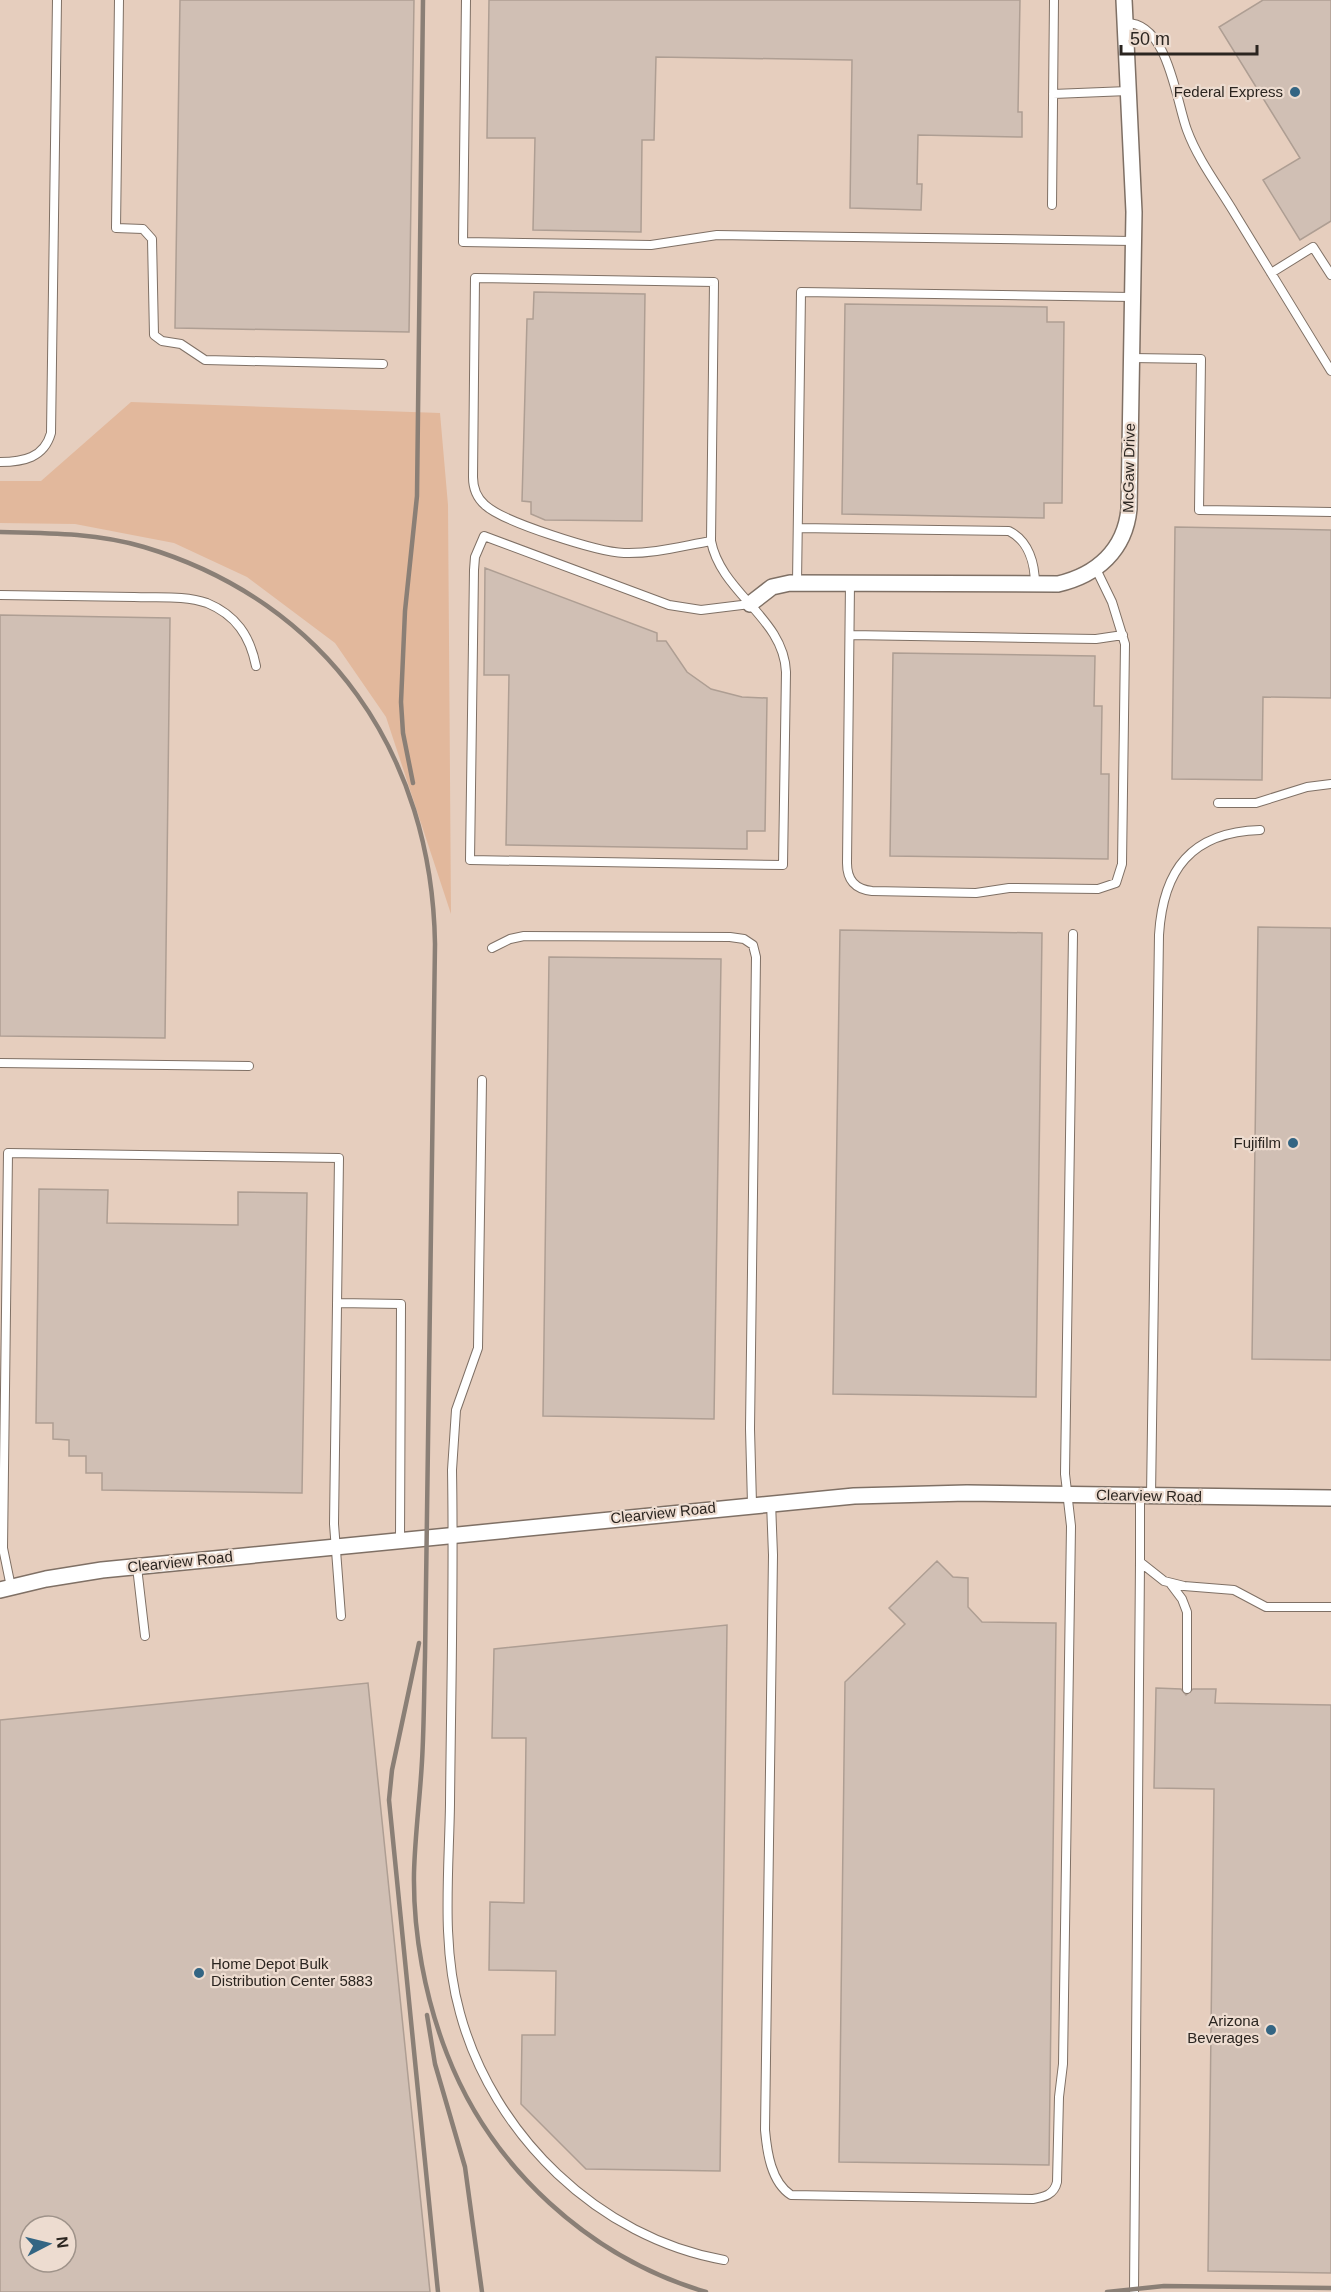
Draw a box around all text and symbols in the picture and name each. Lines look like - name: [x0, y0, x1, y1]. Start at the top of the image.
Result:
- scale bar: [1121, 18, 1258, 56]
- text: 50 m: [1130, 29, 1170, 49]
- place label: Federal Express: [1174, 83, 1283, 100]
- marker: Federal Express: [1288, 85, 1302, 99]
- street label: McGaw Drive: [1119, 423, 1138, 513]
- place label: Fujifilm: [1234, 1134, 1281, 1151]
- marker: Fujifilm: [1286, 1136, 1300, 1150]
- street label: Clearview Road: [1096, 1486, 1202, 1505]
- street label: Clearview Road: [609, 1499, 716, 1526]
- street label: Clearview Road: [126, 1548, 233, 1575]
- place label: Home Depot Bulk Distribution Center 5883: [211, 1955, 373, 1989]
- marker: Home Depot Bulk Distribution Center 5883: [192, 1966, 206, 1980]
- place label: Arizona Beverages: [1187, 2012, 1260, 2046]
- marker: Arizona Beverages: [1264, 2023, 1278, 2037]
- north arrow: [18, 2214, 78, 2274]
- text: N: [53, 2235, 72, 2249]

